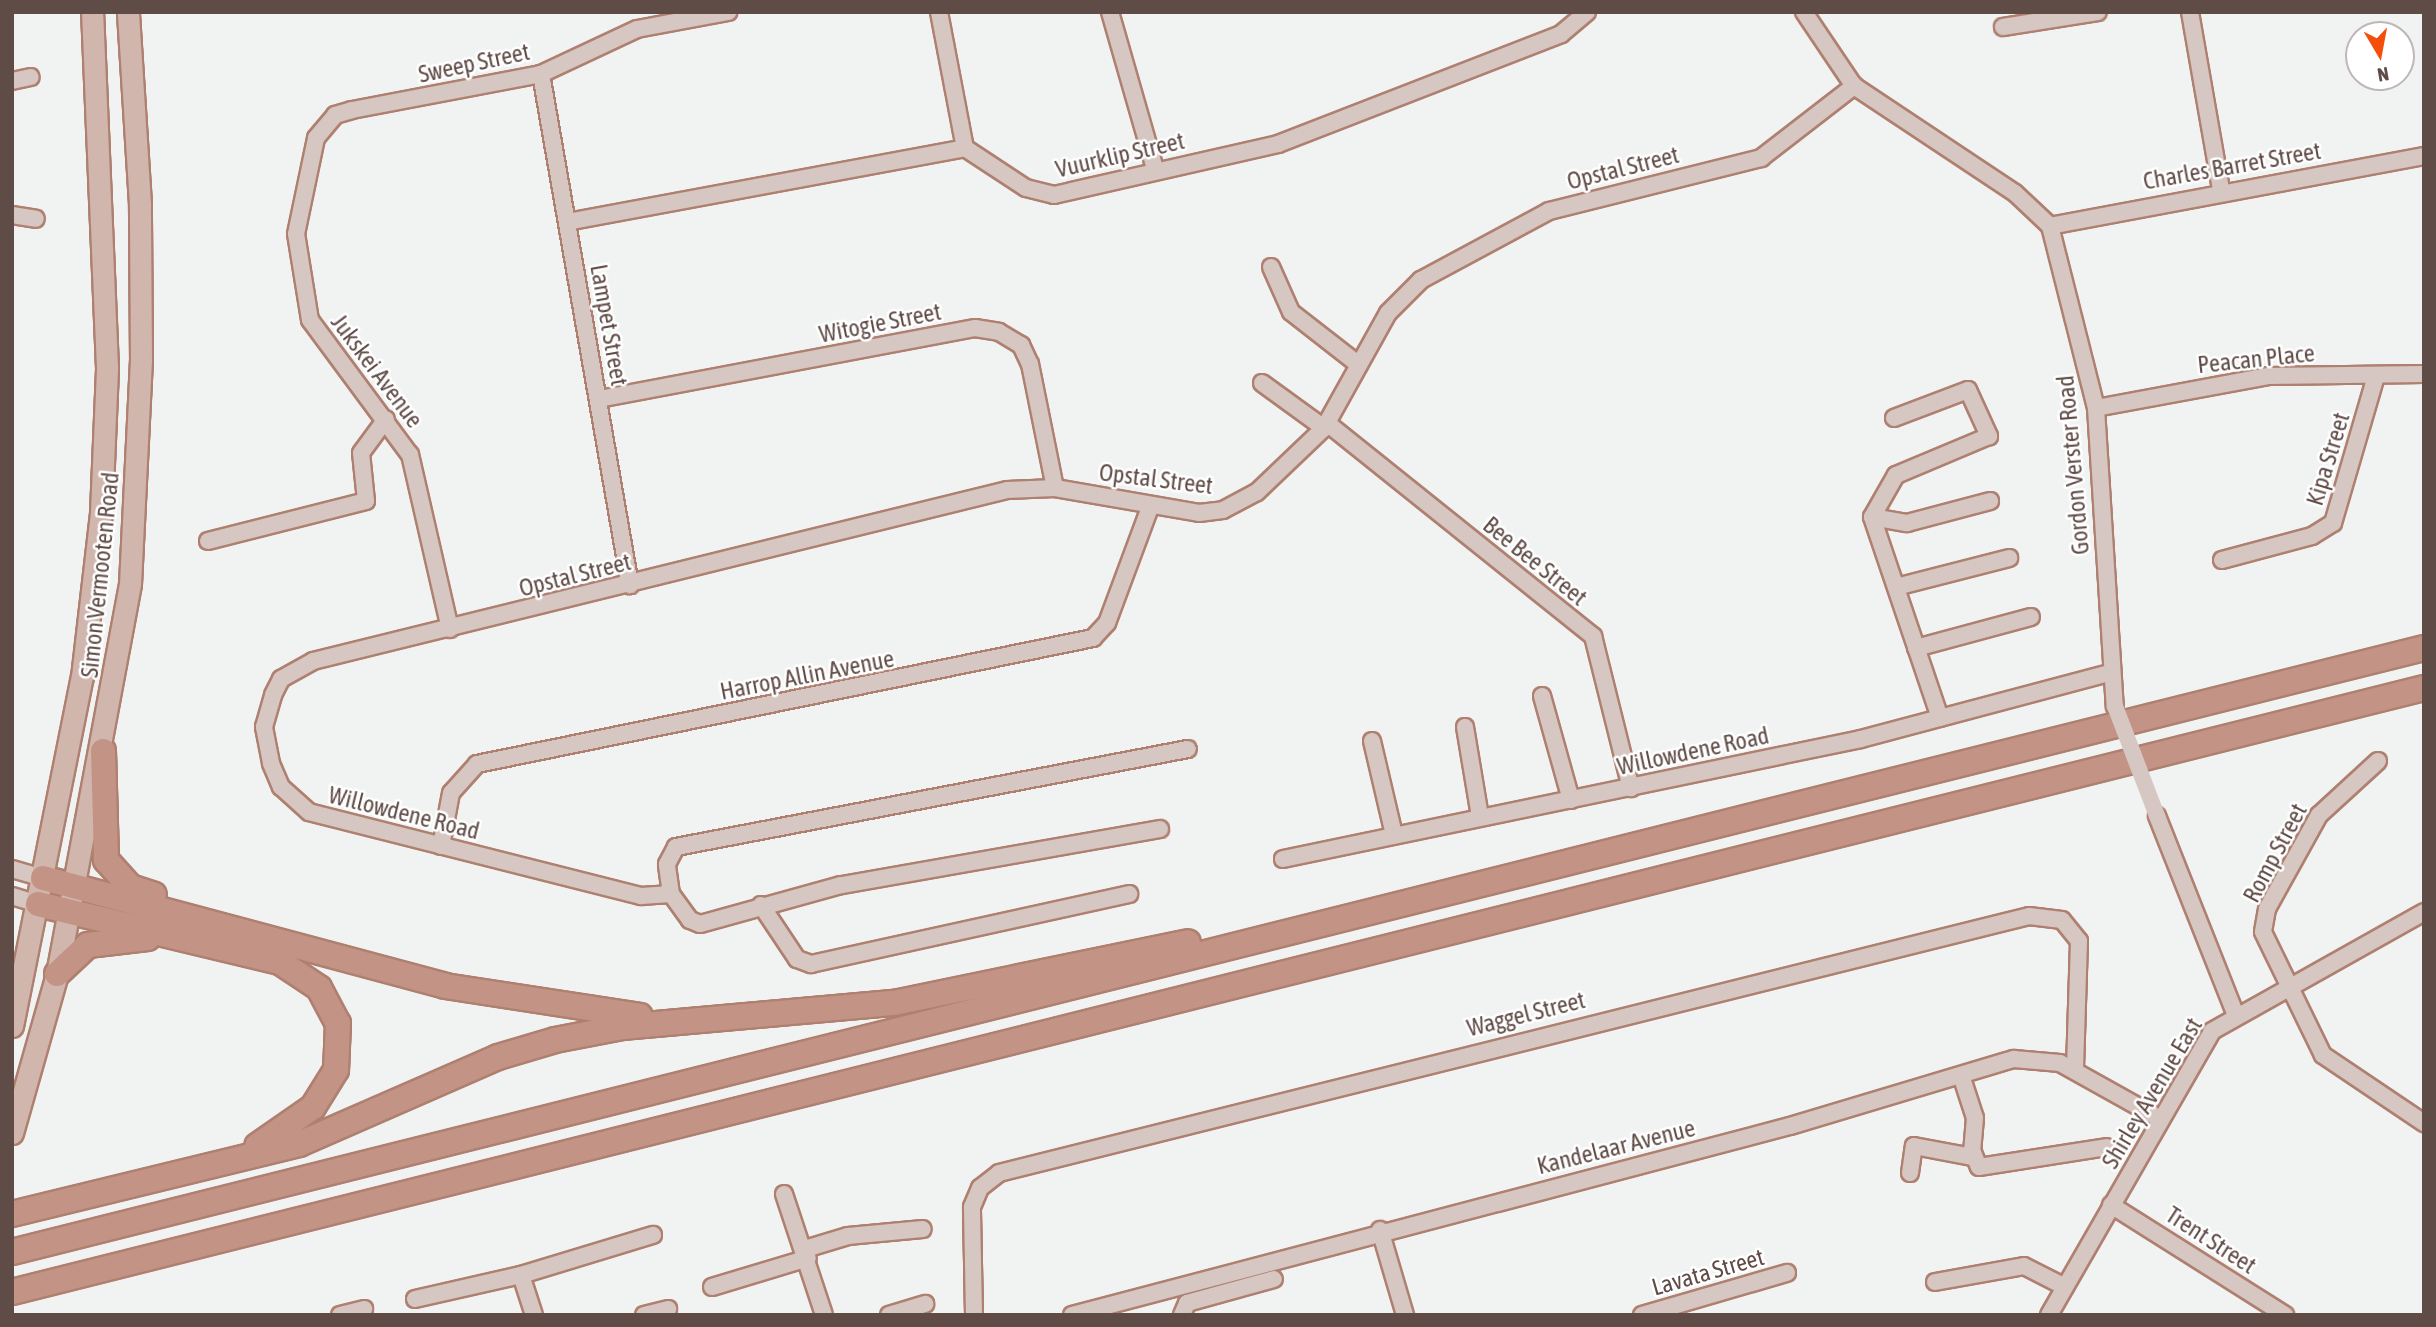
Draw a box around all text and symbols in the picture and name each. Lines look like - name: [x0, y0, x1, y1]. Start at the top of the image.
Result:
- north arrow: [2345, 21, 2415, 91]
- street label: Sweep Street: [416, 37, 532, 89]
- text: N: [2376, 63, 2391, 87]
- street label: Vuurklip Street: [1053, 126, 1187, 184]
- street label: Charles Barret Street: [2141, 136, 2323, 196]
- street label: Opstal Street: [1564, 140, 1682, 196]
- street label: Lampet Street: [584, 262, 634, 388]
- street label: Witogie Street: [817, 297, 943, 349]
- street label: Jukskei Avenue: [325, 309, 429, 433]
- street label: Peacan Place: [2196, 339, 2316, 379]
- street label: Gordon Verster Road: [2051, 374, 2095, 556]
- street label: Kipa Street: [2300, 409, 2356, 509]
- street label: Opstal Street: [1098, 458, 1214, 500]
- street label: Simon Vermooten Road: [75, 471, 125, 679]
- street label: Bee Bee Street: [1477, 510, 1593, 612]
- street label: Opstal Street: [516, 547, 634, 603]
- street label: Harrop Allin Avenue: [718, 644, 896, 706]
- street label: Willowdene Road: [1614, 721, 1772, 781]
- street label: Willowdene Road: [326, 780, 482, 846]
- street label: Romp Street: [2237, 799, 2313, 907]
- street label: Waggel Street: [1464, 985, 1588, 1043]
- street label: Shirley Avenue East: [2096, 1012, 2208, 1174]
- street label: Kandelaar Avenue: [1534, 1113, 1698, 1181]
- street label: Trent Street: [2161, 1200, 2261, 1280]
- street label: Lavata Street: [1649, 1242, 1767, 1302]

